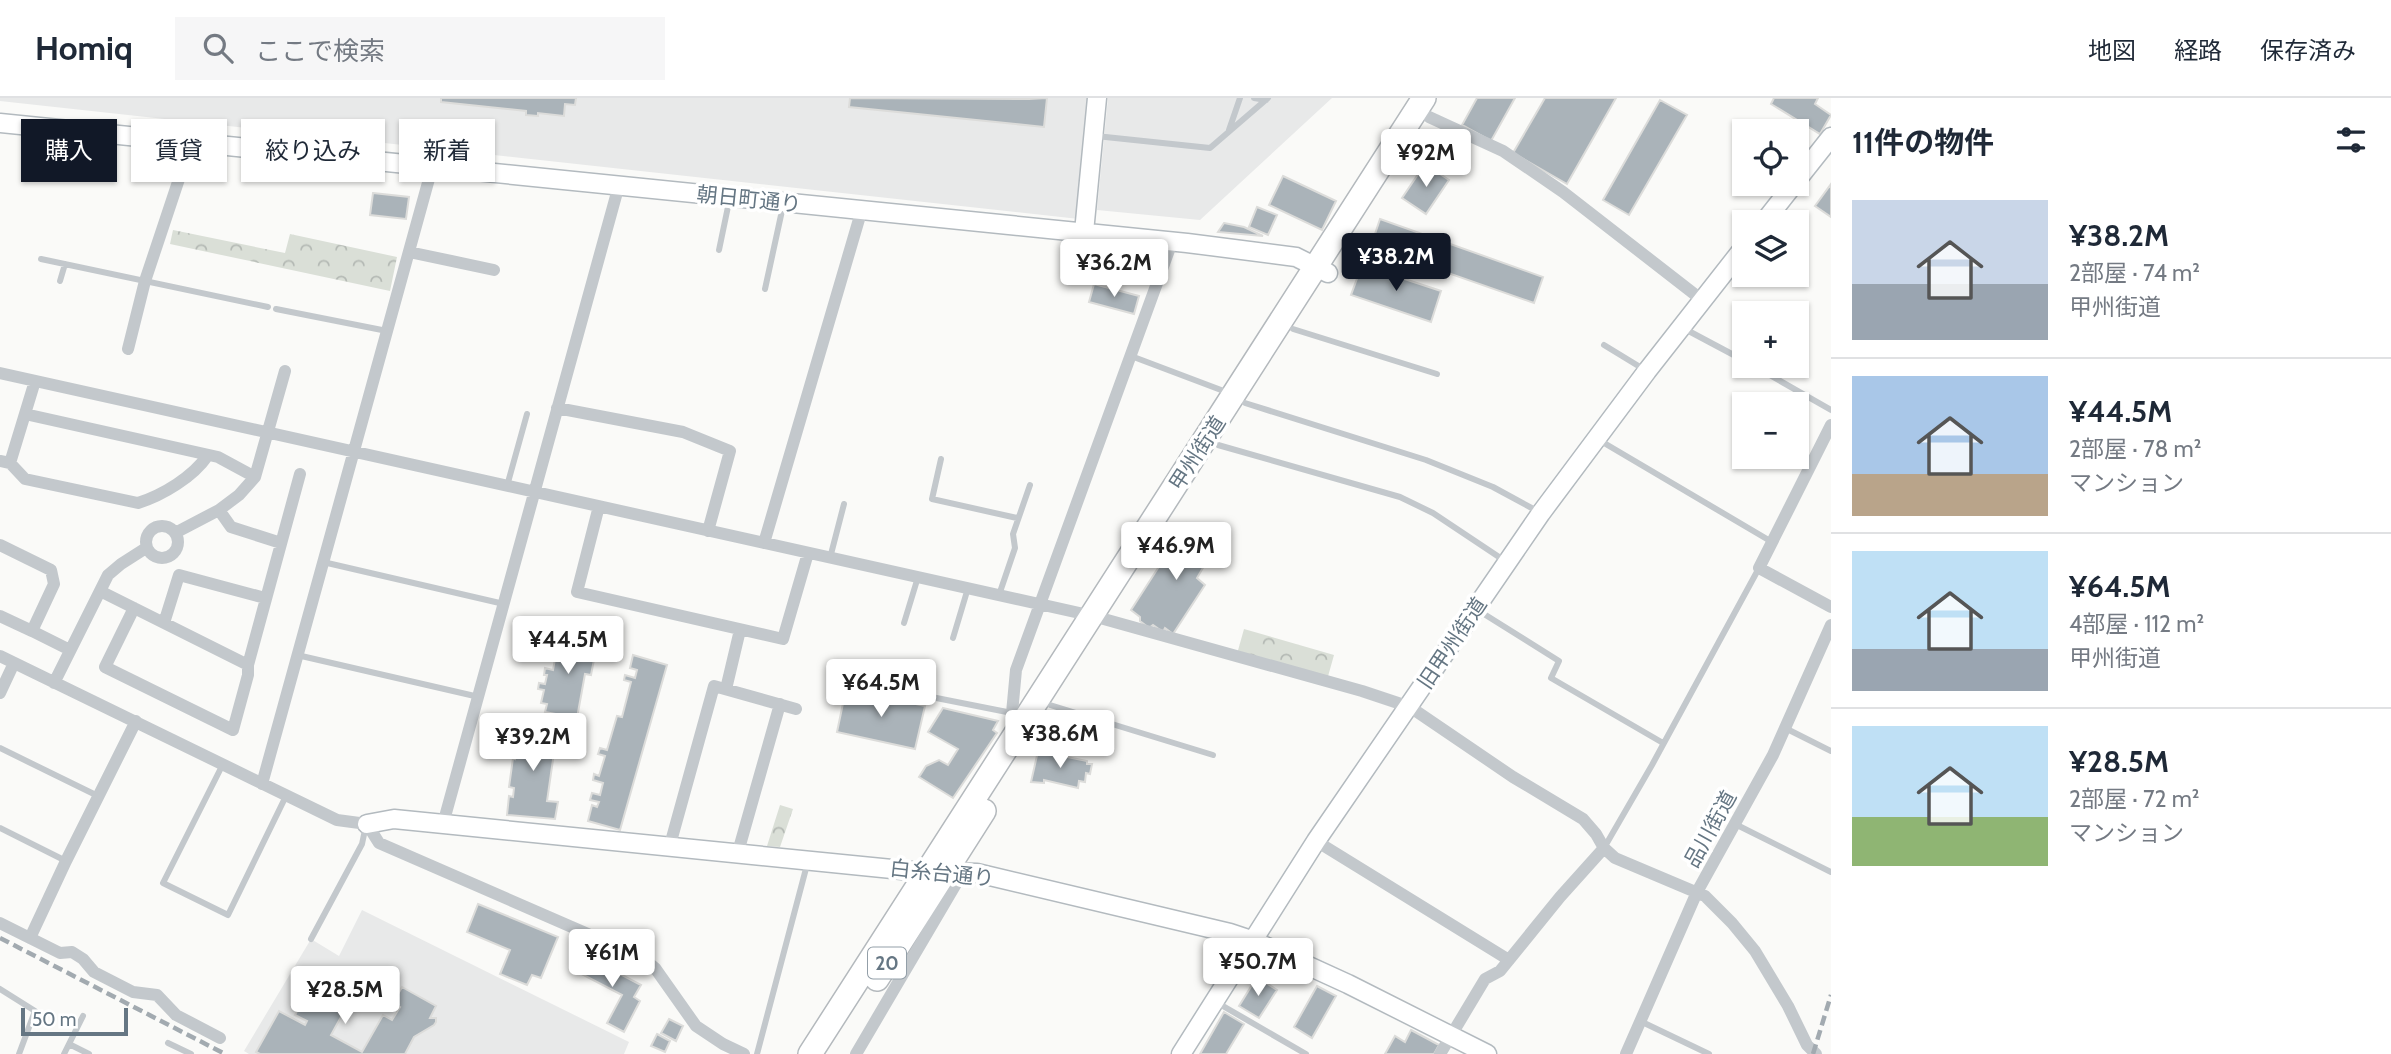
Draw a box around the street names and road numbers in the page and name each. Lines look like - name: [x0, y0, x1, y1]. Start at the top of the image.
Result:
- street label: 朝日町通り: [695, 181, 803, 217]
- street label: 甲州街道: [1164, 411, 1230, 495]
- street label: 旧甲州街道: [1412, 592, 1492, 694]
- street label: 品川街道: [1679, 786, 1741, 872]
- street label: 白糸台通り: [888, 855, 996, 891]
- road number: 20: [868, 948, 906, 978]

